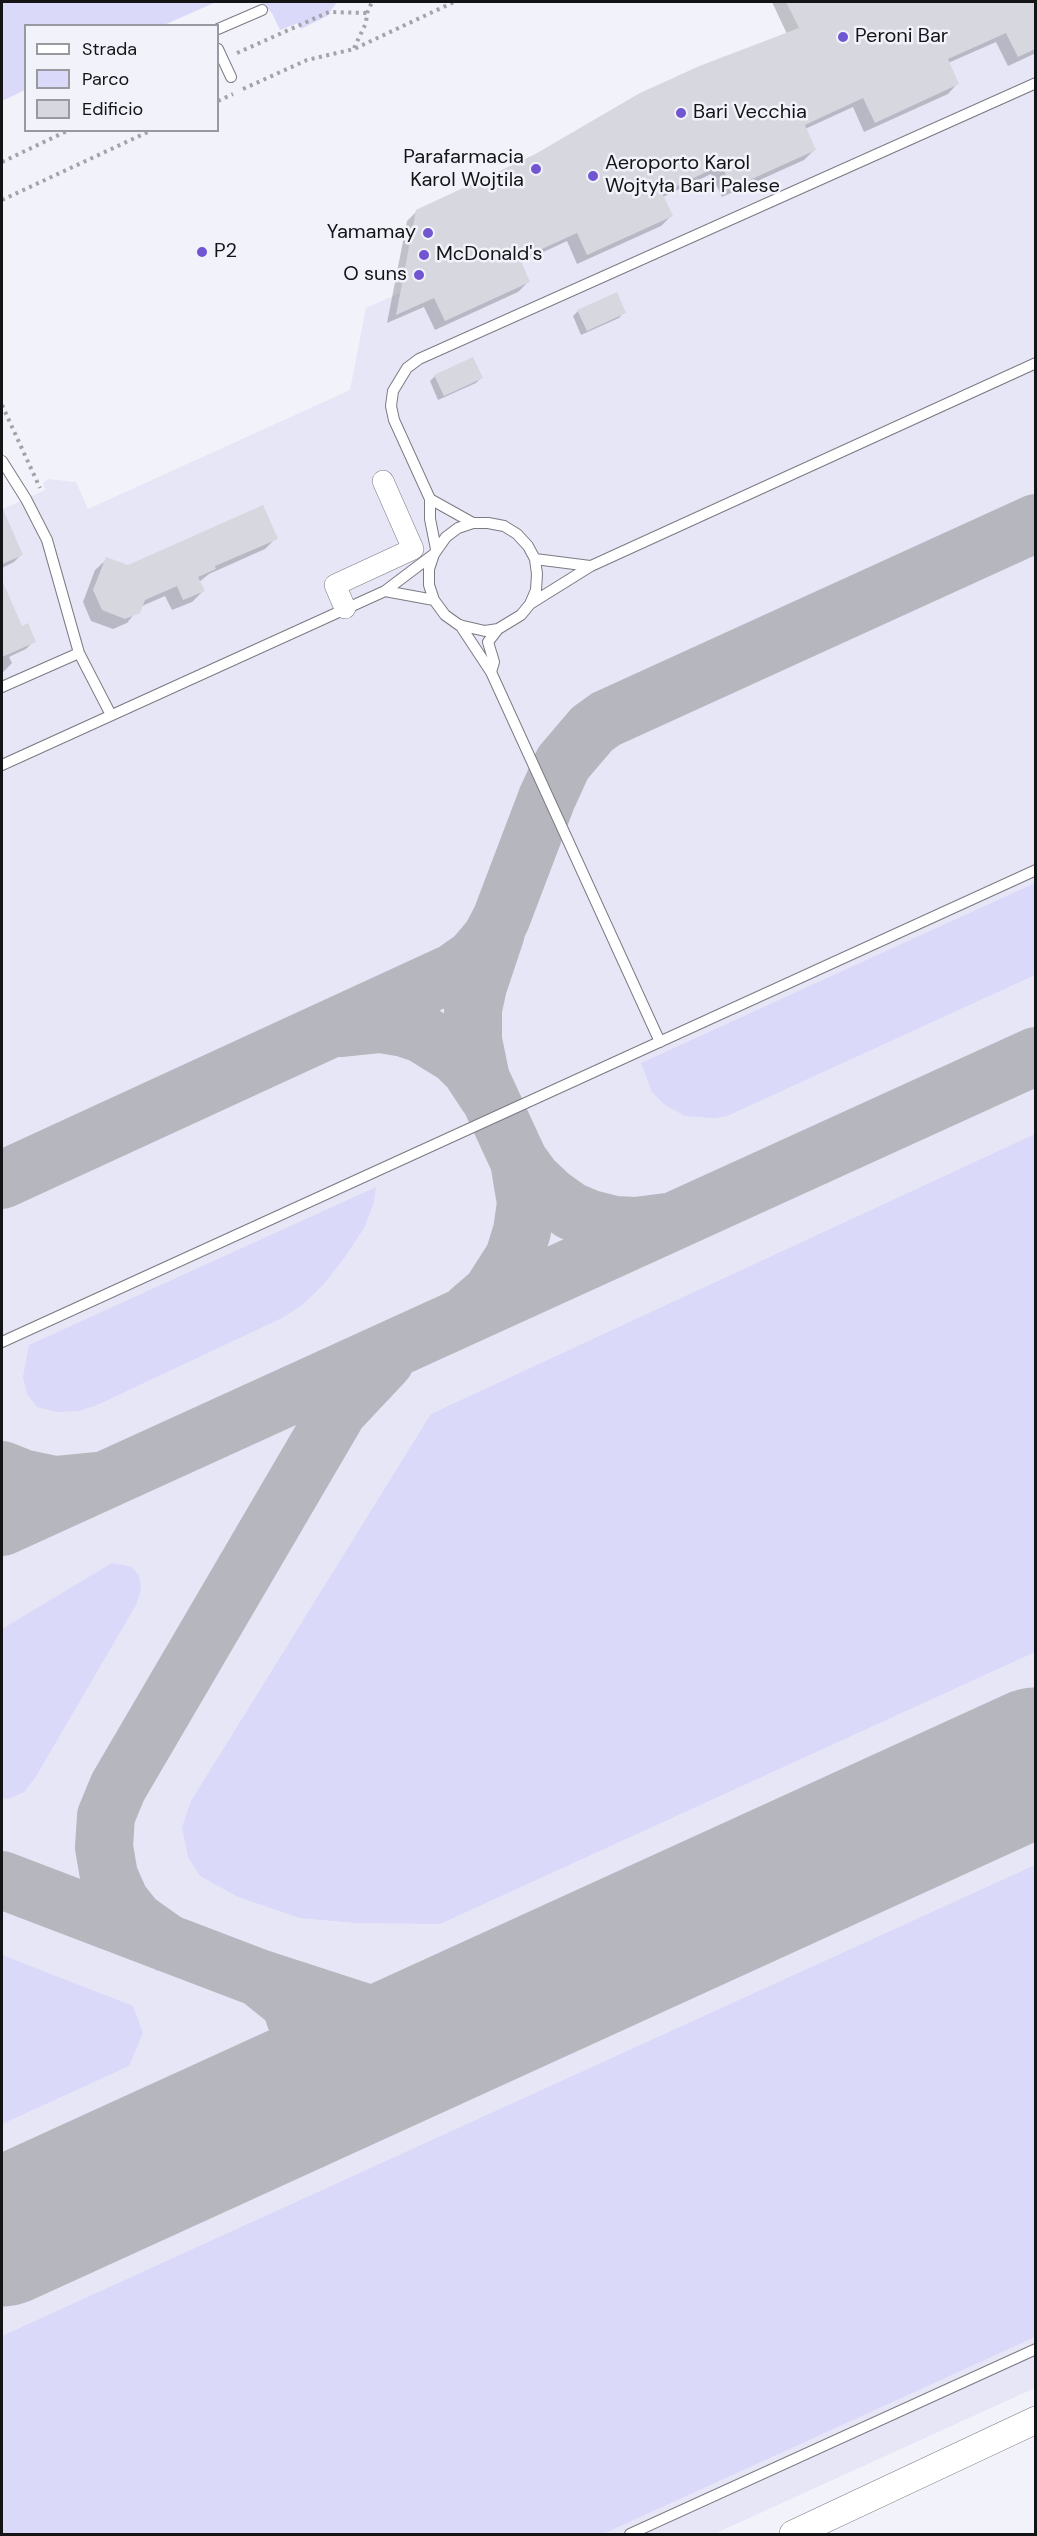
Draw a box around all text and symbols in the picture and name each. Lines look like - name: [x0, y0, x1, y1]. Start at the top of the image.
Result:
- legend: [24, 24, 219, 132]
- place label: Peroni Bar: [855, 25, 948, 49]
- marker: Peroni Bar: [836, 30, 850, 44]
- text: Strada: [82, 37, 137, 61]
- text: Parco: [82, 67, 129, 91]
- text: Edificio: [82, 97, 143, 121]
- place label: Bari Vecchia: [693, 101, 807, 125]
- marker: Bari Vecchia: [674, 106, 688, 120]
- place label: Parafarmacia Karol Wojtila: [403, 146, 524, 193]
- place label: Aeroporto Karol Wojtyła Bari Palese: [605, 152, 780, 199]
- marker: Parafarmacia Karol Wojtila: [529, 162, 543, 176]
- marker: Aeroporto Karol Wojtyła Bari Palese: [586, 169, 600, 183]
- place label: Yamamay: [327, 221, 416, 245]
- marker: Yamamay: [421, 226, 435, 240]
- place label: P2: [214, 240, 237, 264]
- place label: McDonald's: [436, 243, 542, 267]
- marker: P2: [195, 245, 209, 259]
- marker: McDonald's: [417, 248, 431, 262]
- place label: O suns: [343, 263, 407, 287]
- marker: O suns: [412, 268, 426, 282]

